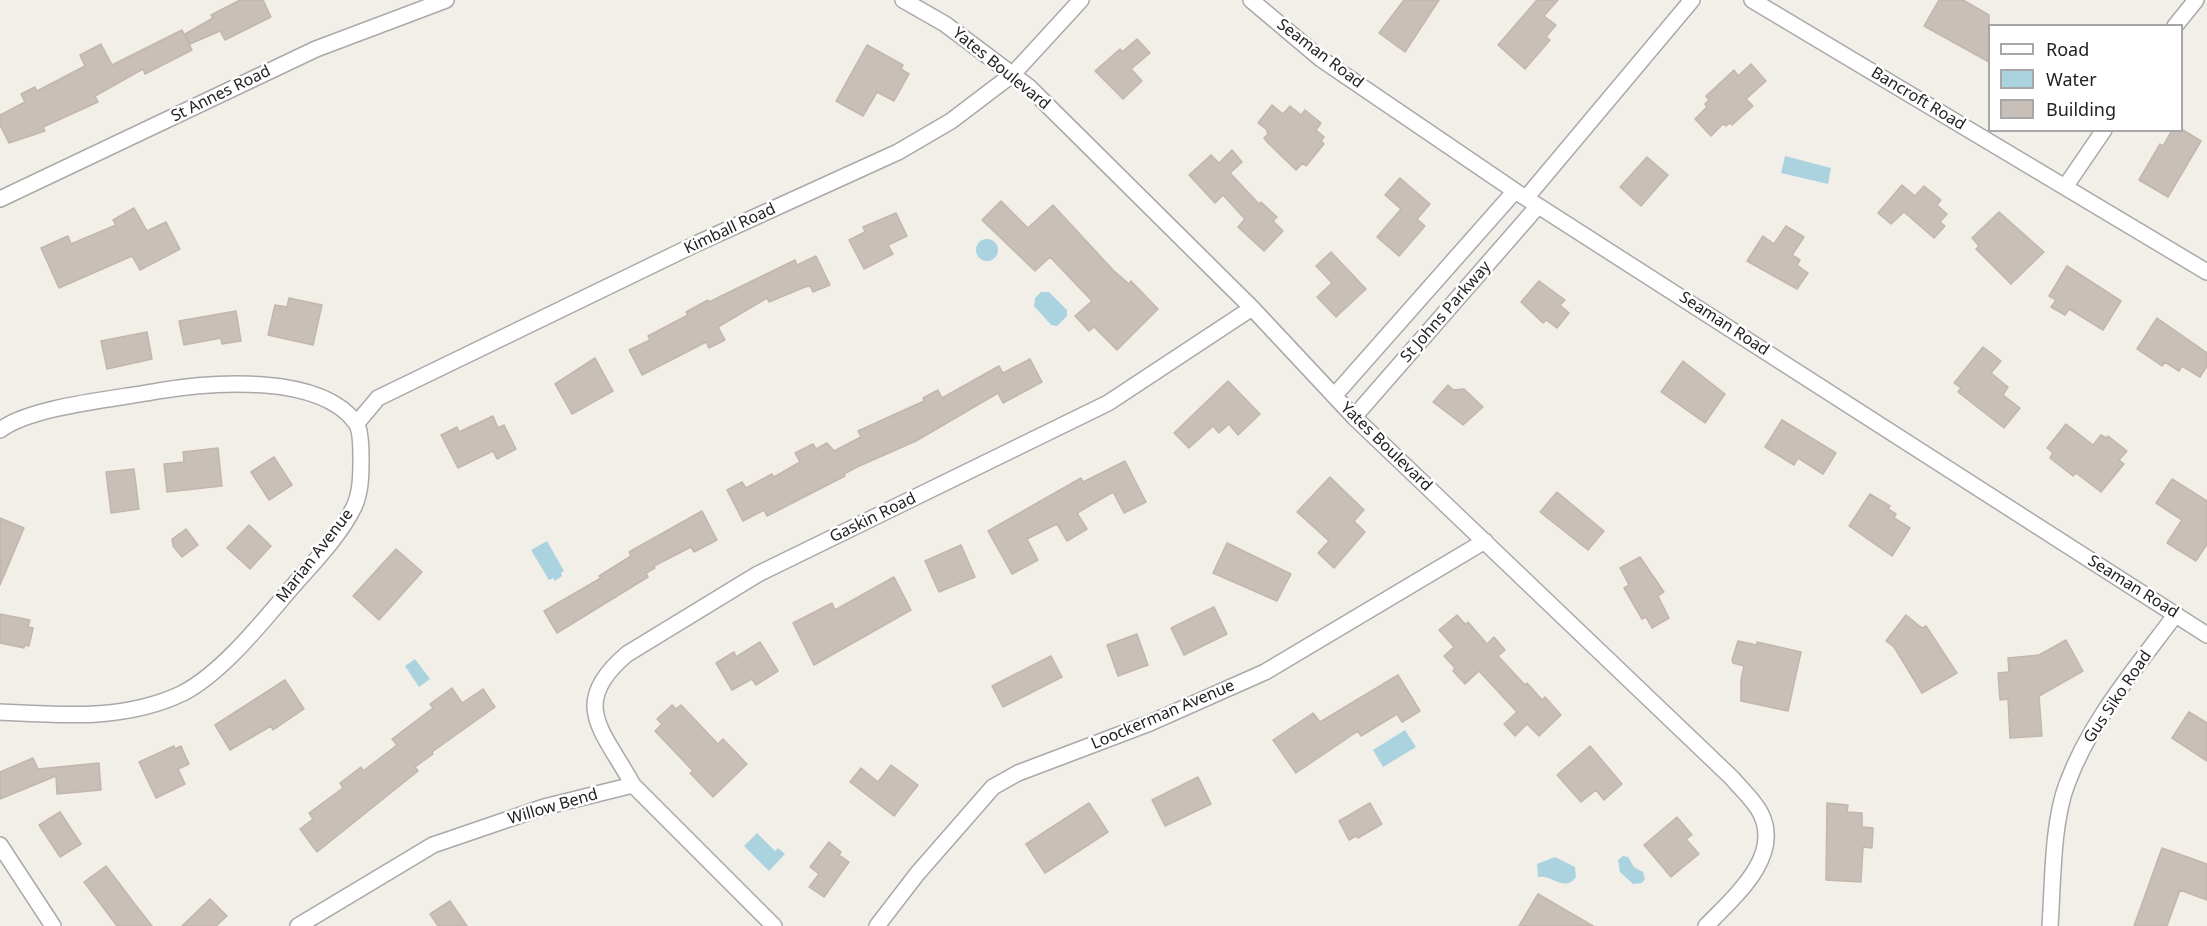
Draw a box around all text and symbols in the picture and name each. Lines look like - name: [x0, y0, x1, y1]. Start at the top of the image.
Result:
- street label: Seaman Road: [1273, 15, 1367, 93]
- street label: Yates Boulevard: [948, 24, 1054, 114]
- legend: [1988, 24, 2183, 132]
- text: Road: [2046, 37, 2089, 61]
- street label: St Annes Road: [168, 62, 274, 126]
- street label: Bancroft Road: [1867, 63, 1969, 135]
- text: Water: [2046, 67, 2097, 91]
- text: Building: [2046, 97, 2116, 121]
- street label: Kimball Road: [681, 199, 779, 259]
- street label: St Johns Parkway: [1397, 257, 1495, 367]
- street label: Seaman Road: [1675, 288, 1773, 360]
- street label: Yates Boulevard: [1336, 398, 1436, 496]
- street label: Gaskin Road: [827, 489, 919, 547]
- street label: Marian Avenue: [273, 505, 357, 607]
- street label: Seaman Road: [2084, 552, 2182, 622]
- street label: Gus Siko Road: [2080, 647, 2156, 747]
- street label: Loockerman Avenue: [1088, 676, 1238, 754]
- street label: Willow Bend: [506, 785, 600, 829]

